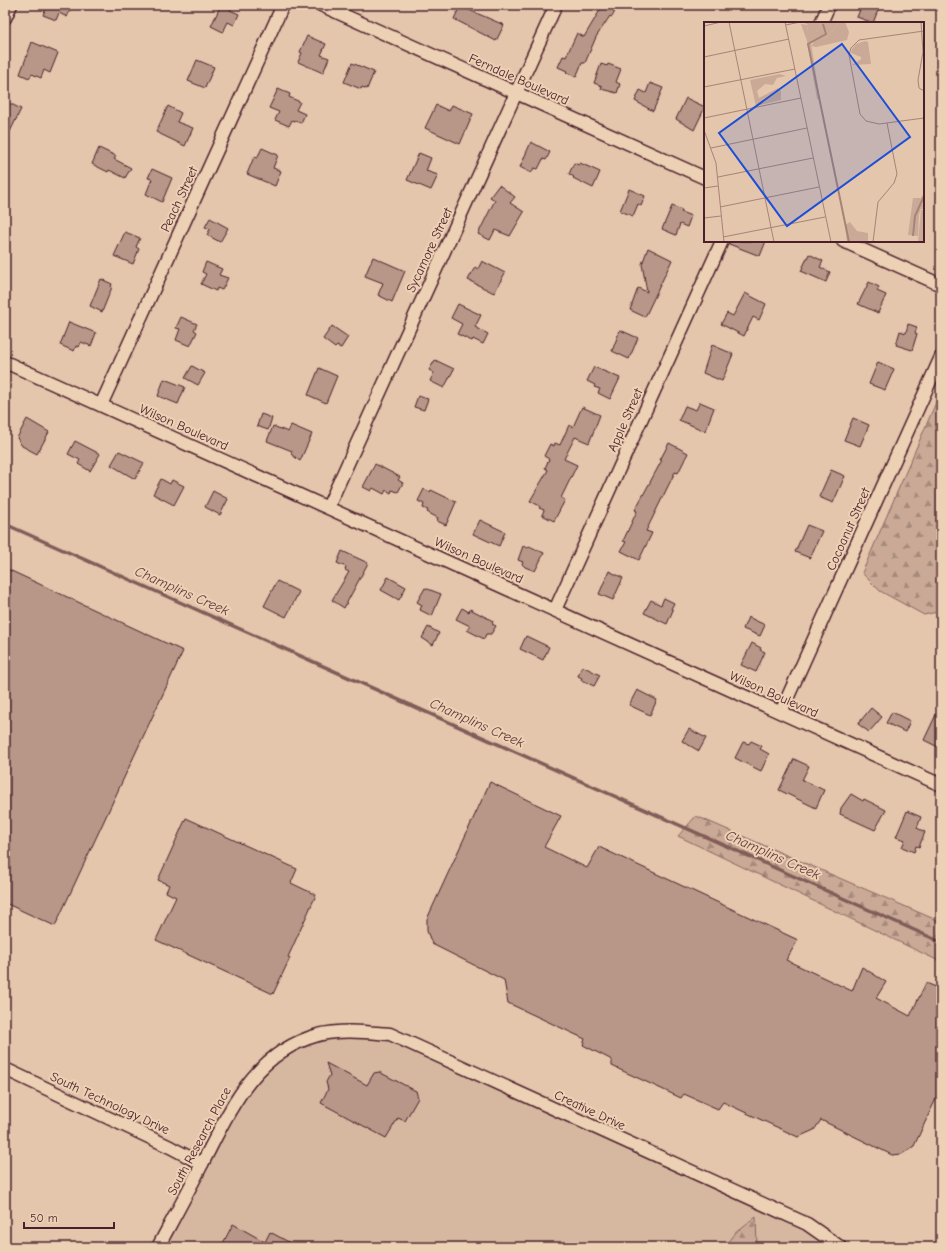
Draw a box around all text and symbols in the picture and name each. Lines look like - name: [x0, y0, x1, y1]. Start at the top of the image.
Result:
- inset map: [704, 22, 924, 242]
- street label: Ferndale Boulevard: [467, 50, 571, 108]
- street label: Peach Street: [157, 163, 201, 234]
- street label: Sycamore Street: [403, 204, 456, 295]
- street label: Apple Street: [604, 385, 646, 454]
- street label: Wilson Boulevard: [137, 401, 231, 453]
- street label: Cocoanut Street: [823, 484, 874, 573]
- street label: Wilson Boulevard: [432, 534, 526, 586]
- water label: Champlins Creek: [132, 563, 232, 619]
- street label: Wilson Boulevard: [727, 668, 821, 720]
- water label: Champlins Creek: [427, 695, 527, 751]
- water label: Champlins Creek: [723, 827, 823, 883]
- street label: South Technology Drive: [48, 1069, 173, 1137]
- street label: South Research Place: [164, 1084, 234, 1198]
- street label: Creative Drive: [552, 1087, 628, 1133]
- scale bar: [24, 1204, 114, 1230]
- text: 50 m: [30, 1211, 58, 1225]

